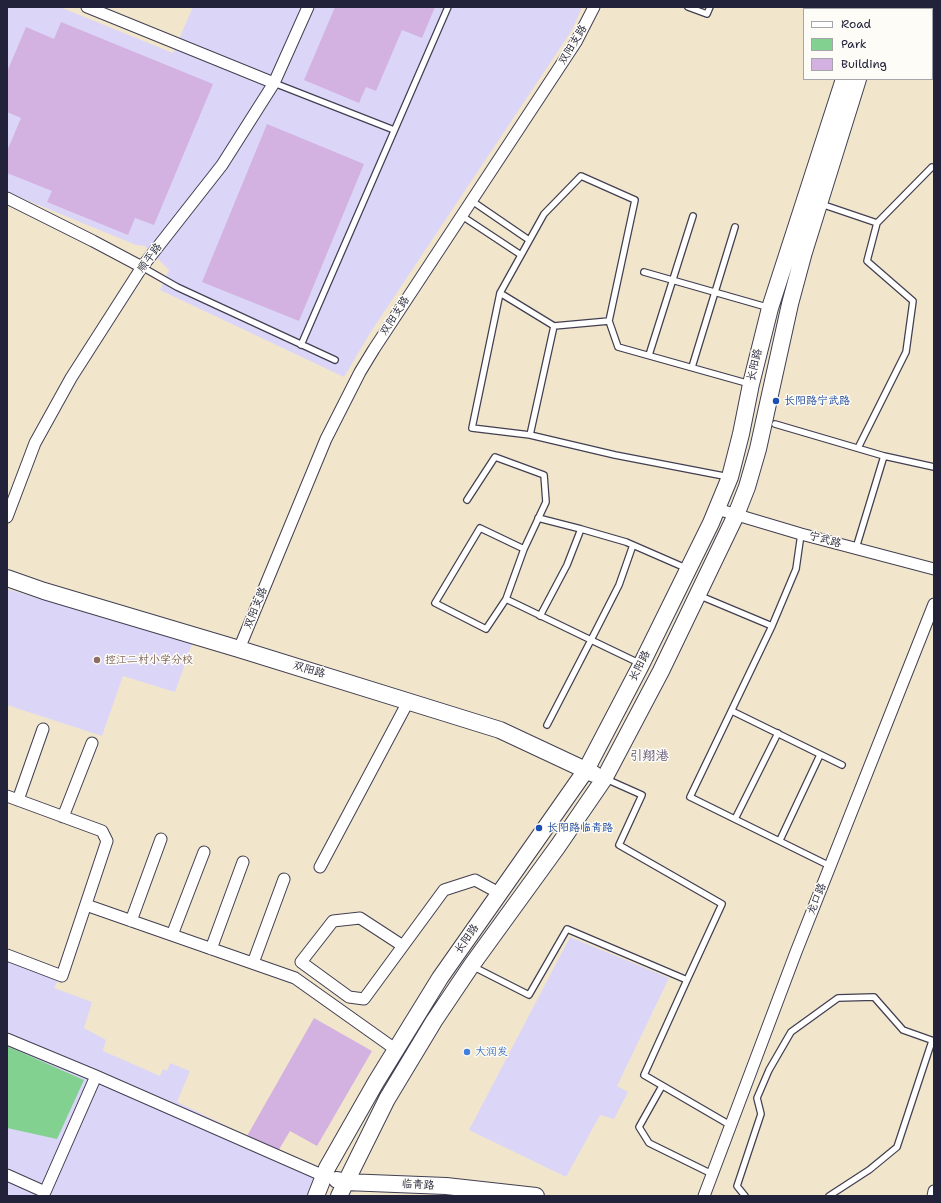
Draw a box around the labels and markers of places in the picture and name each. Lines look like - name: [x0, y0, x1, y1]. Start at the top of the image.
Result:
- place label: 长阳路宁武路: [784, 394, 850, 408]
- marker: 长阳路宁武路: [771, 396, 781, 406]
- place label: 控江二村小学分校: [105, 653, 193, 667]
- marker: 控江二村小学分校: [92, 655, 102, 665]
- place label: 长阳路临青路: [547, 821, 613, 835]
- marker: 长阳路临青路: [534, 823, 544, 833]
- place label: 大润发: [475, 1045, 508, 1059]
- marker: 大润发: [462, 1047, 472, 1057]

